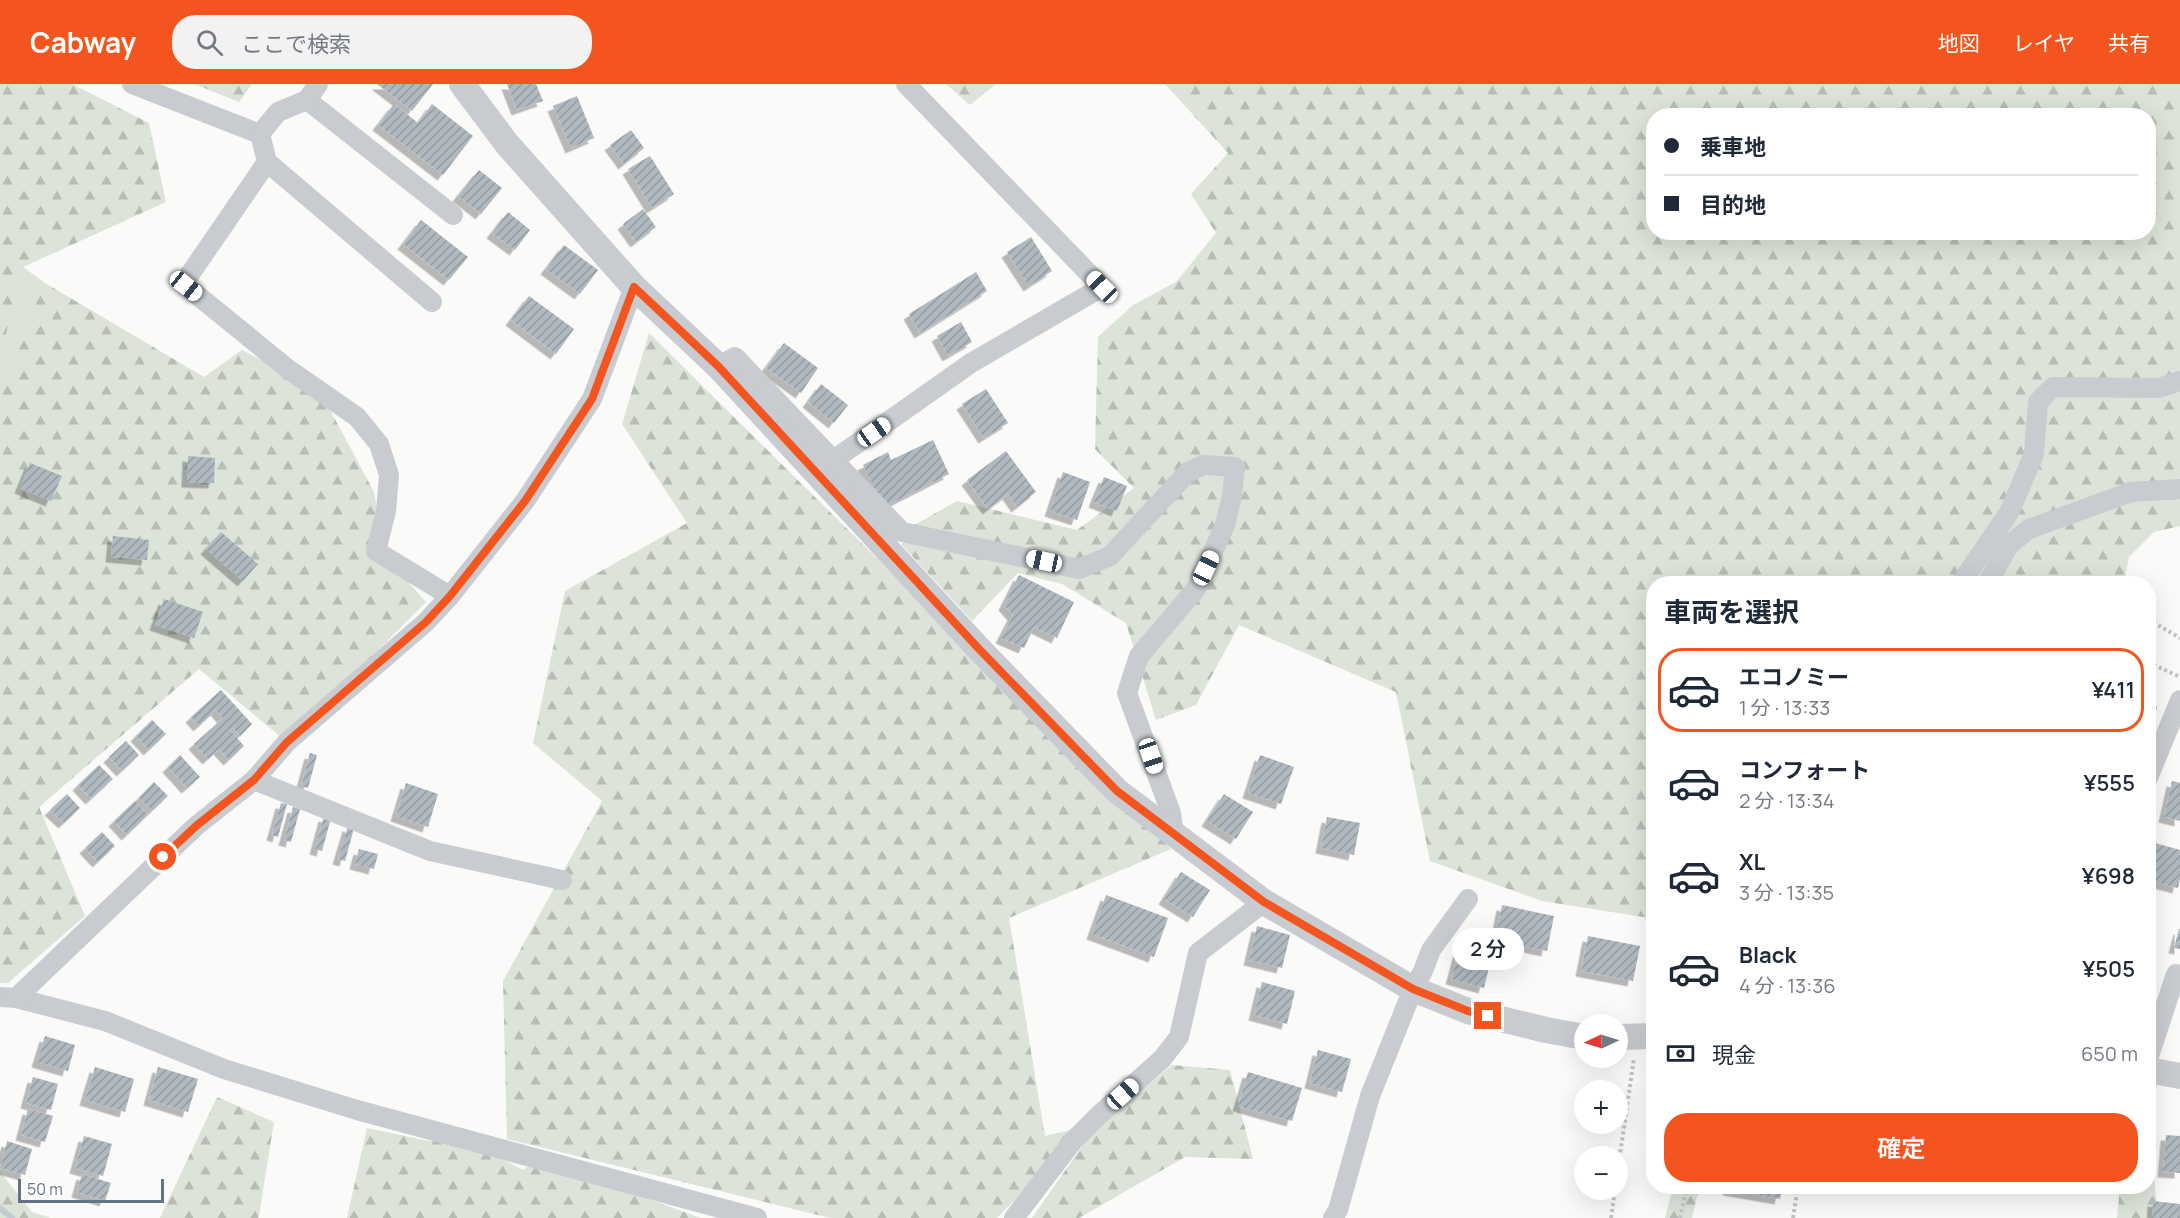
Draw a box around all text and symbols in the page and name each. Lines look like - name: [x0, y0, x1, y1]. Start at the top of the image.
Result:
- search box: [172, 15, 592, 69]
- text: Cabway: [30, 23, 136, 61]
- icon: search: [193, 26, 226, 59]
- text: ここで検索: [241, 29, 351, 59]
- text: 地図: [1938, 29, 1980, 57]
- text: レイヤ: [2013, 29, 2075, 57]
- text: 共有: [2108, 29, 2150, 57]
- text: 乗車地: [1700, 132, 1766, 162]
- text: 目的地: [1700, 190, 1766, 220]
- car: [166, 268, 206, 304]
- car: [1083, 268, 1121, 306]
- car: [854, 414, 894, 450]
- car: [1025, 548, 1063, 574]
- car: [1190, 548, 1222, 588]
- text: 車両を選択: [1664, 593, 1799, 630]
- text: エコノミー: [1739, 662, 1849, 692]
- icon: car: [1667, 663, 1721, 717]
- text: ¥411: [2092, 675, 2135, 705]
- text: 1 分 · 13:33: [1739, 694, 1830, 721]
- car: [1137, 736, 1165, 776]
- text: コンフォート: [1739, 755, 1870, 785]
- icon: car: [1667, 756, 1721, 810]
- text: ¥555: [2083, 768, 2135, 798]
- text: 2 分 · 13:34: [1739, 787, 1835, 814]
- route start: [149, 843, 176, 870]
- text: XL: [1739, 847, 1765, 877]
- icon: car: [1667, 849, 1721, 903]
- text: ¥698: [2082, 861, 2135, 891]
- text: 3 分 · 13:35: [1739, 879, 1834, 906]
- callout: 2 分: [1452, 929, 1524, 971]
- text: 2 分: [1470, 935, 1506, 962]
- text: Black: [1739, 940, 1796, 970]
- icon: car: [1667, 942, 1721, 996]
- text: ¥505: [2082, 954, 2135, 984]
- text: 4 分 · 13:36: [1739, 972, 1836, 999]
- route end: [1474, 1002, 1501, 1029]
- north arrow: [1574, 1014, 1628, 1068]
- map controls: [1574, 1014, 1628, 1200]
- icon: cash: [1664, 1037, 1697, 1070]
- text: 現金: [1712, 1040, 1756, 1070]
- text: 650 m: [2081, 1040, 2138, 1067]
- car: [1104, 1075, 1142, 1113]
- button: +: [1574, 1080, 1628, 1134]
- button: 確定: [1664, 1113, 2138, 1182]
- button: −: [1574, 1146, 1628, 1200]
- scale bar: [18, 1176, 164, 1204]
- text: 50 m: [27, 1178, 63, 1200]

